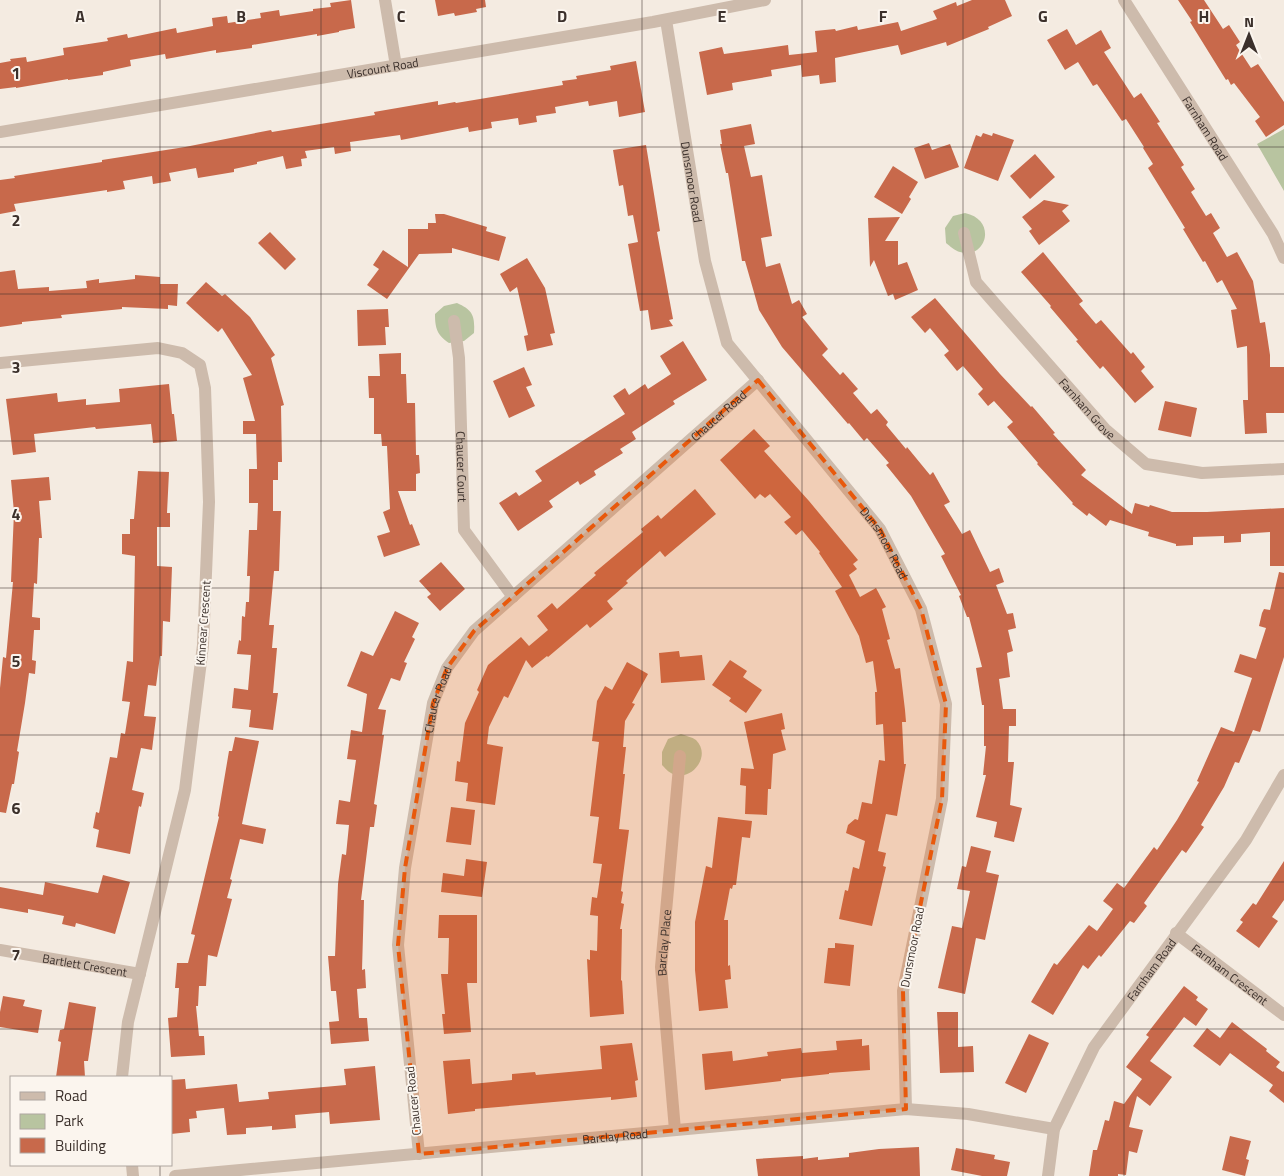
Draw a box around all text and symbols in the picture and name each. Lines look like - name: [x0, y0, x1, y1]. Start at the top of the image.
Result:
- text: A: [75, 4, 85, 28]
- text: B: [236, 4, 246, 28]
- text: C: [397, 4, 406, 28]
- text: D: [557, 4, 567, 28]
- text: E: [718, 4, 727, 28]
- text: F: [879, 4, 888, 28]
- text: G: [1038, 4, 1048, 28]
- text: H: [1199, 4, 1209, 28]
- north arrow: [1224, 10, 1274, 60]
- text: N: [1244, 11, 1254, 32]
- street label: Viscount Road: [345, 52, 420, 83]
- text: 1: [12, 61, 20, 85]
- street label: Farnham Road: [1178, 92, 1233, 164]
- street label: Dunsmoor Road: [676, 140, 708, 224]
- text: 2: [12, 208, 20, 232]
- text: 3: [12, 355, 20, 379]
- street label: Farnham Grove: [1055, 373, 1120, 444]
- street label: Chaucer Road: [686, 385, 750, 445]
- street label: Chaucer Court: [452, 431, 473, 503]
- text: 4: [12, 502, 21, 526]
- street label: Dunsmoor Road: [856, 502, 914, 582]
- street label: Kinnear Crescent: [191, 579, 216, 666]
- text: 5: [12, 649, 21, 673]
- street label: Chaucer Road: [419, 663, 456, 735]
- text: 6: [12, 796, 21, 820]
- street label: Dunsmoor Road: [895, 905, 929, 989]
- street label: Barclay Place: [651, 908, 676, 977]
- street label: Farnham Road: [1122, 934, 1181, 1005]
- street label: Farnham Crescent: [1188, 939, 1273, 1010]
- text: 7: [12, 943, 20, 967]
- street label: Bartlett Crescent: [41, 948, 129, 981]
- street label: Chaucer Road: [400, 1066, 426, 1136]
- legend: [10, 1076, 172, 1166]
- text: Road: [55, 1084, 87, 1107]
- text: Park: [55, 1109, 84, 1132]
- street label: Barclay Road: [581, 1123, 649, 1148]
- text: Building: [55, 1134, 106, 1157]

